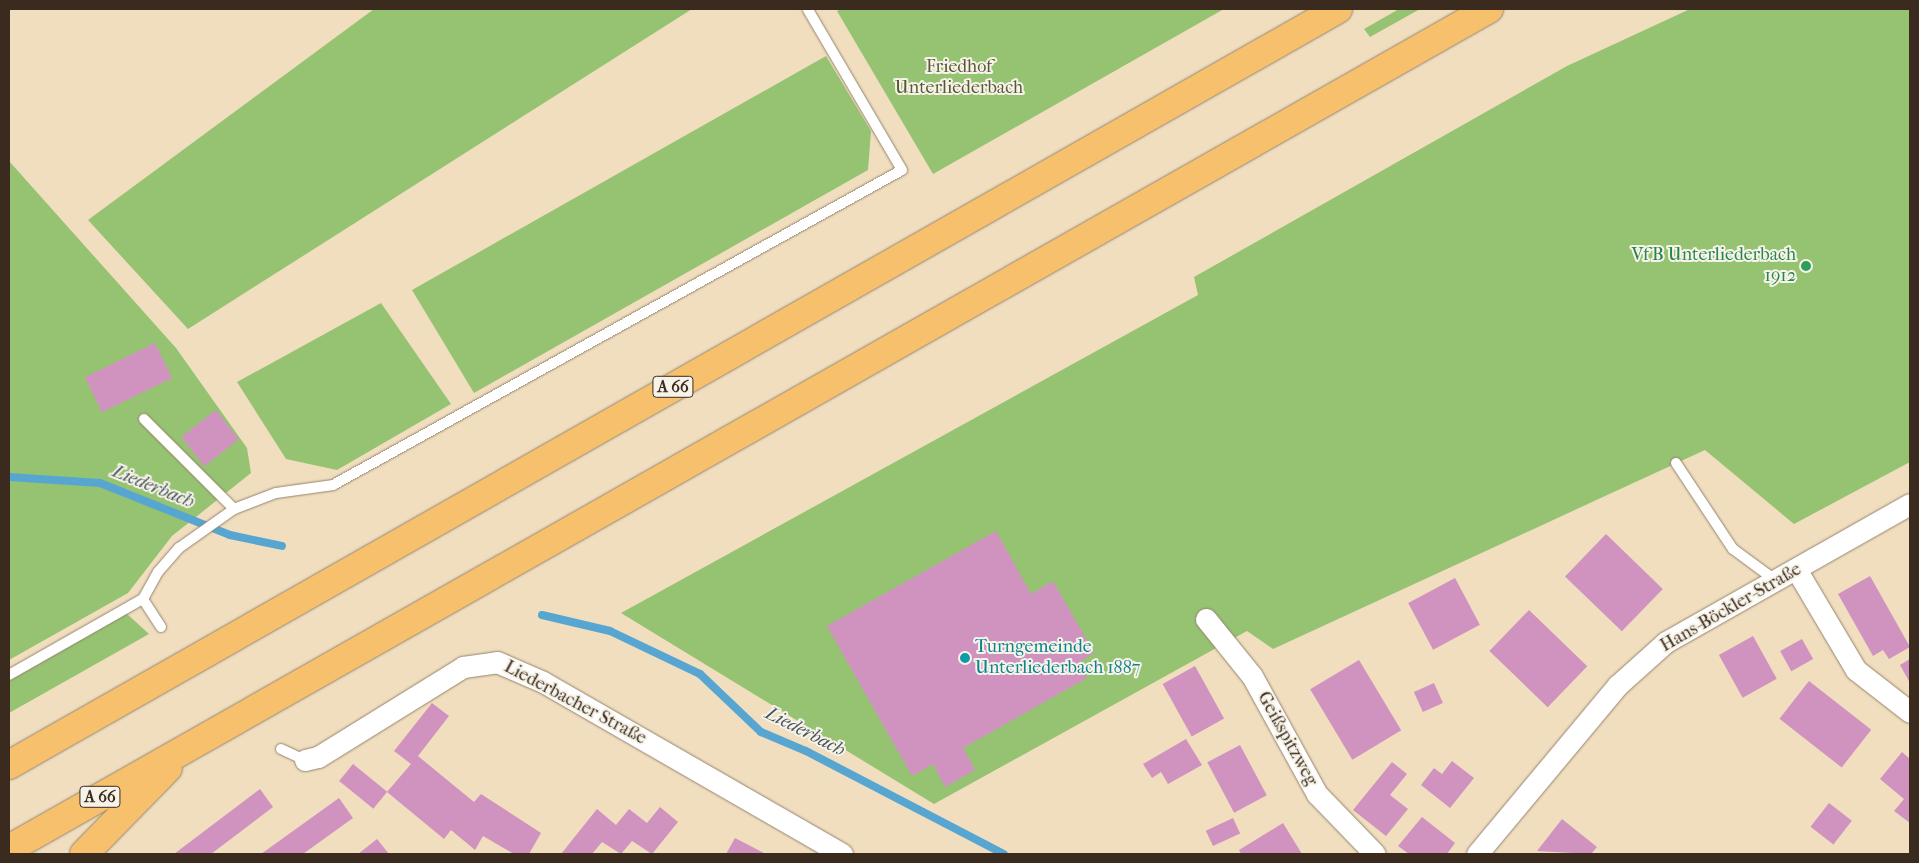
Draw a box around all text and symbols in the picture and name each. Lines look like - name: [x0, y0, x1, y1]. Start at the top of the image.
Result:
- park label: Friedhof Unterliederbach: [895, 57, 1023, 100]
- place label: VfB Unterliederbach 1912: [1632, 245, 1796, 288]
- marker: VfB Unterliederbach 1912: [1800, 260, 1812, 272]
- road number: A 66: [652, 374, 694, 401]
- water label: Liederbach: [109, 460, 197, 514]
- street label: Hans-Böckler-Straße: [1657, 559, 1805, 657]
- place label: Turngemeinde Unterliederbach 1887: [975, 637, 1140, 680]
- marker: Turngemeinde Unterliederbach 1887: [959, 652, 971, 664]
- street label: Liederbacher Straße: [500, 656, 650, 750]
- street label: Geißspitzweg: [1252, 688, 1322, 790]
- water label: Liederbach: [761, 702, 849, 762]
- road number: A 66: [79, 784, 121, 810]

